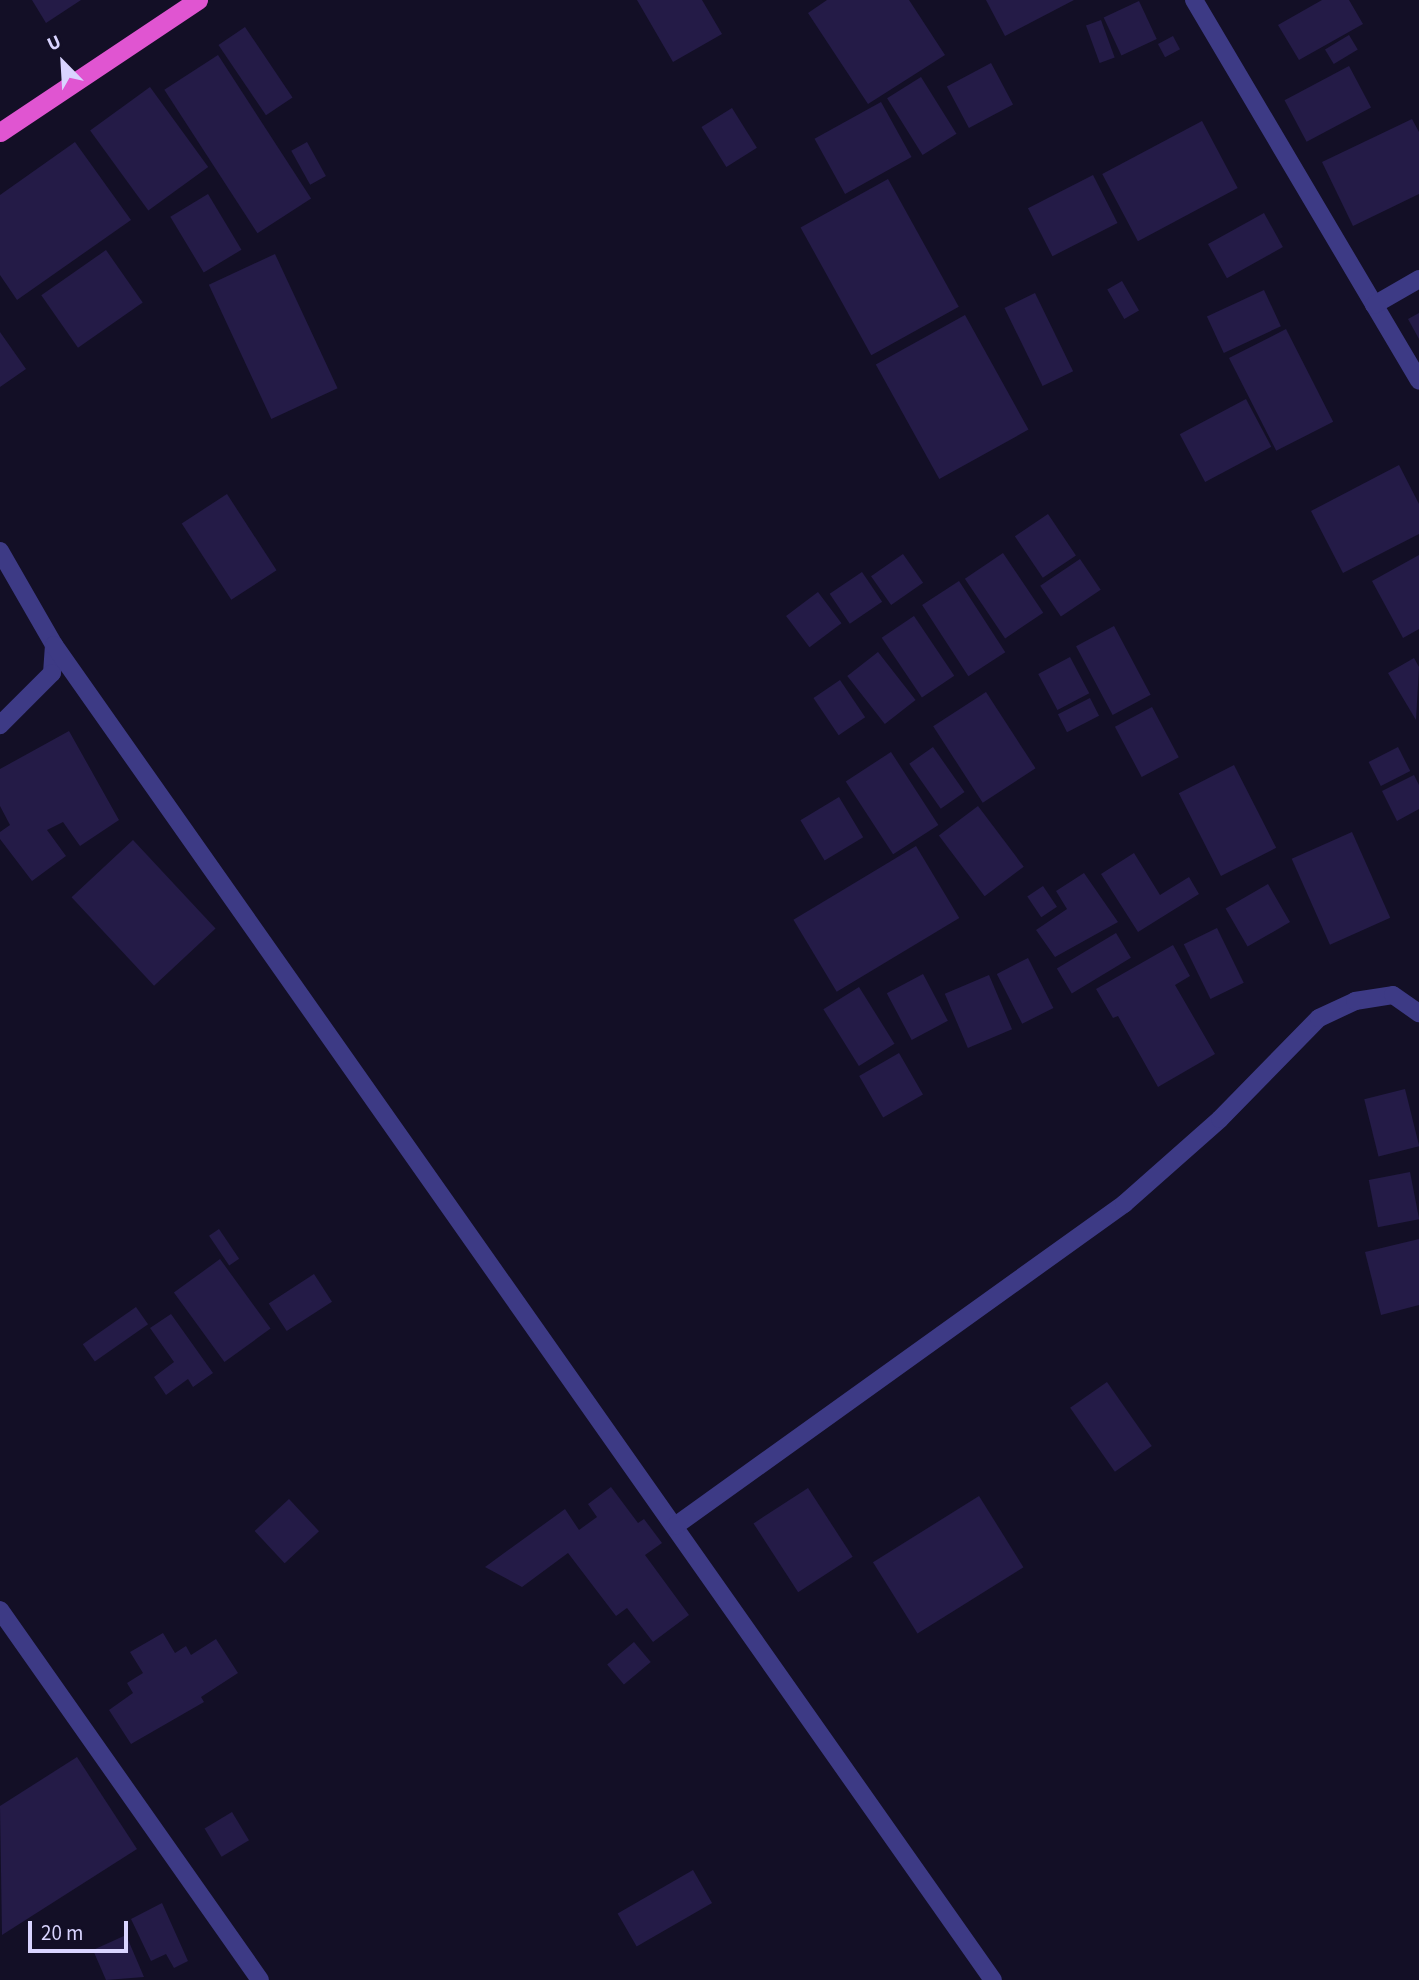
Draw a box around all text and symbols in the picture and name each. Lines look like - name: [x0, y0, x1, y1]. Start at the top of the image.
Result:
- north arrow: [28, 28, 98, 98]
- text: U: [43, 28, 66, 58]
- scale bar: [32, 1906, 131, 1950]
- text: 20 m: [41, 1918, 83, 1948]

